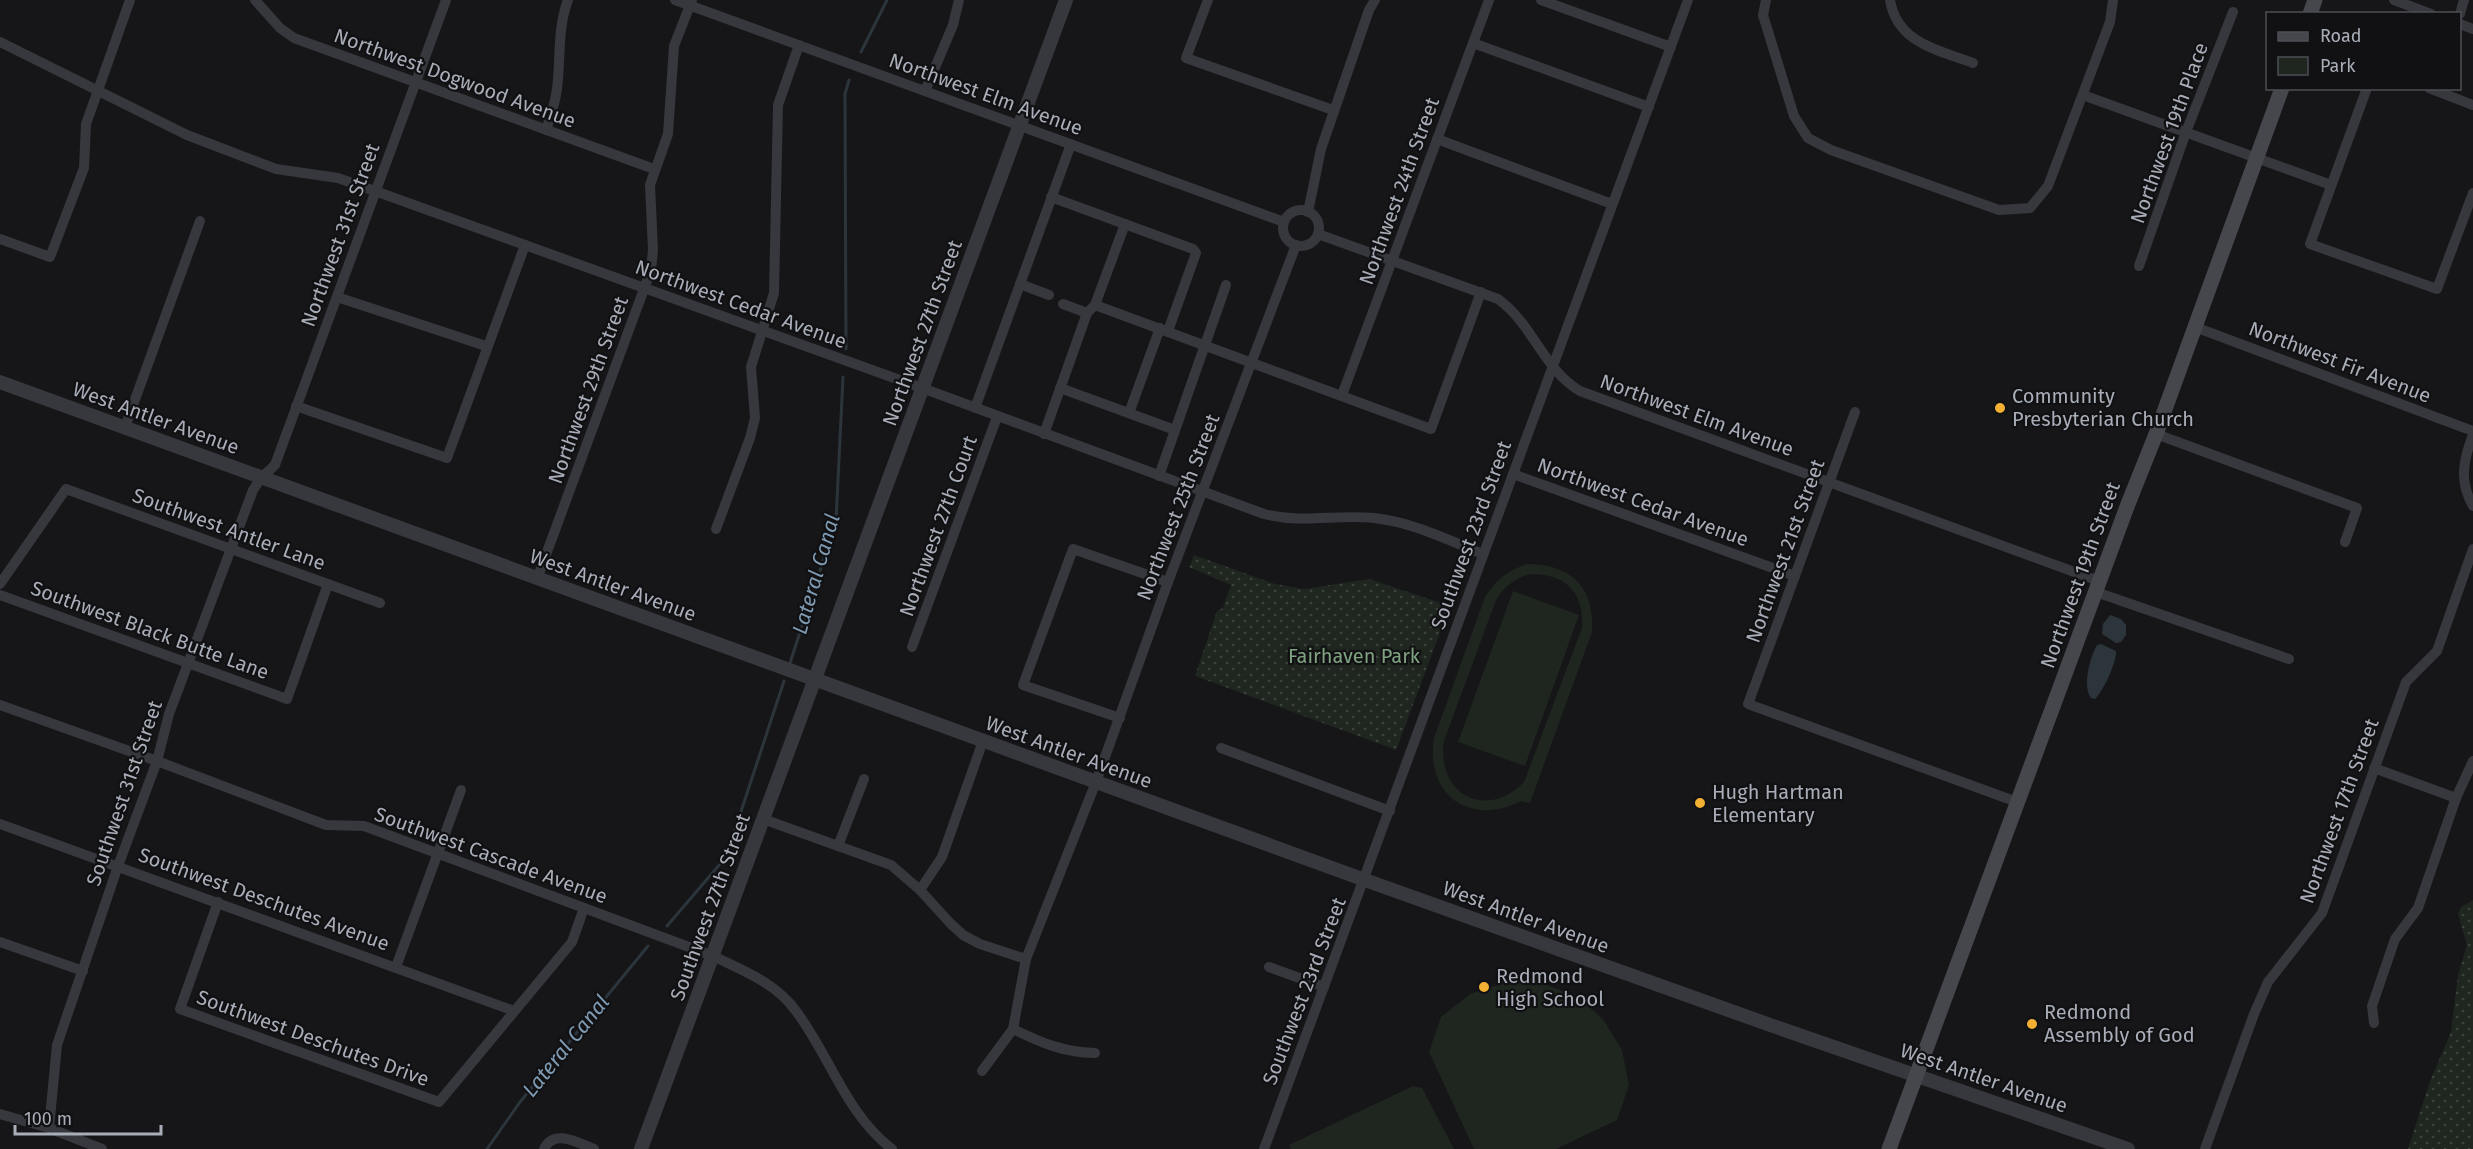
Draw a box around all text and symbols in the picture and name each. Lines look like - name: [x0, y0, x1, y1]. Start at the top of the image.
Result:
- legend: [2266, 12, 2461, 90]
- street label: Northwest Dogwood Avenue: [331, 23, 579, 133]
- text: Road: [2320, 25, 2362, 47]
- street label: Northwest 19th Place: [2125, 39, 2213, 227]
- street label: Northwest Elm Avenue: [886, 48, 1086, 140]
- text: Park: [2320, 55, 2356, 77]
- street label: Northwest 24th Street: [1354, 93, 1444, 288]
- street label: Northwest 31st Street: [296, 139, 385, 330]
- street label: Northwest 27th Street: [877, 236, 967, 429]
- street label: Northwest Cedar Avenue: [632, 255, 850, 353]
- street label: Northwest 29th Street: [543, 292, 633, 487]
- street label: Northwest Fir Avenue: [2245, 316, 2435, 408]
- street label: Northwest Elm Avenue: [1597, 369, 1797, 461]
- street label: West Antler Avenue: [70, 377, 242, 459]
- place label: Community Presbyterian Church: [2012, 384, 2194, 431]
- marker: Community Presbyterian Church: [1993, 401, 2007, 415]
- street label: Northwest 25th Street: [1131, 410, 1225, 603]
- street label: Northwest 27th Court: [894, 431, 982, 620]
- street label: Southwest 23rd Street: [1426, 437, 1517, 632]
- street label: Northwest Cedar Avenue: [1534, 453, 1752, 551]
- street label: Northwest 21st Street: [1741, 455, 1830, 646]
- street label: Northwest 19th Street: [2035, 478, 2125, 672]
- street label: Southwest Antler Lane: [129, 483, 329, 575]
- water label: Lateral Canal: [786, 511, 846, 637]
- street label: West Antler Avenue: [527, 544, 699, 626]
- street label: Southwest Black Butte Lane: [28, 576, 272, 684]
- park label: Fairhaven Park: [1288, 644, 1421, 668]
- street label: Southwest 31st Street: [81, 696, 167, 889]
- street label: West Antler Avenue: [983, 711, 1155, 793]
- street label: Northwest 17th Street: [2294, 714, 2384, 907]
- place label: Hugh Hartman Elementary: [1712, 780, 1844, 827]
- marker: Hugh Hartman Elementary: [1693, 796, 1707, 810]
- street label: Southwest Cascade Avenue: [371, 802, 611, 908]
- street label: Southwest 27th Street: [665, 809, 755, 1004]
- street label: Southwest Deschutes Avenue: [135, 842, 393, 956]
- street label: West Antler Avenue: [1440, 876, 1612, 958]
- street label: Southwest 23rd Street: [1257, 893, 1351, 1088]
- place label: Redmond High School: [1496, 964, 1604, 1011]
- marker: Redmond High School: [1477, 980, 1491, 994]
- street label: Southwest Deschutes Drive: [193, 985, 433, 1091]
- water label: Lateral Canal: [517, 990, 615, 1102]
- place label: Redmond Assembly of God: [2044, 1000, 2195, 1047]
- marker: Redmond Assembly of God: [2025, 1017, 2039, 1031]
- street label: West Antler Avenue: [1897, 1038, 2071, 1118]
- scale bar: [15, 1098, 160, 1136]
- text: 100 m: [24, 1108, 72, 1130]

